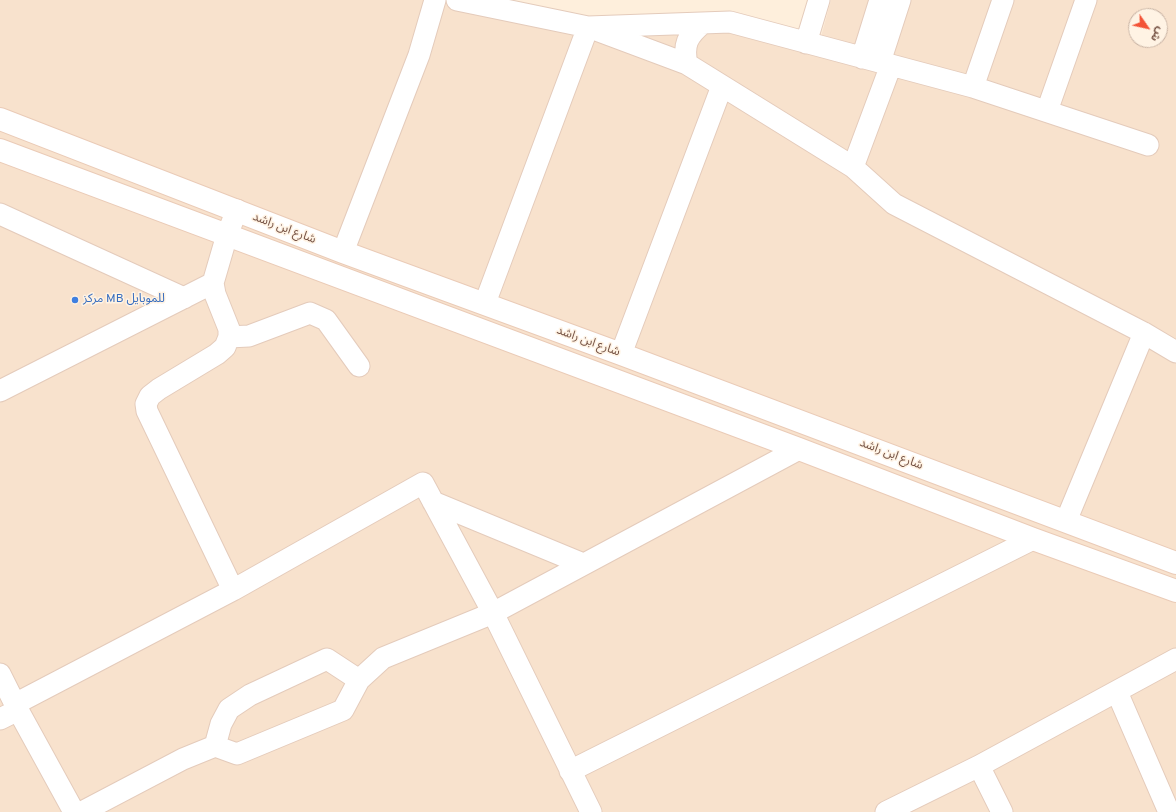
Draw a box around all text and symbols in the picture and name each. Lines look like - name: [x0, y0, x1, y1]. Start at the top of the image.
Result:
- north arrow: [1128, 8, 1168, 48]
- text: ش: [1147, 24, 1167, 44]
- street label: شارع ابن راشد: [250, 210, 318, 248]
- place label: مركز MB للموبايل: [83, 293, 165, 307]
- marker: مركز MB للموبايل: [70, 295, 80, 305]
- street label: شارع ابن راشد: [554, 324, 622, 360]
- street label: شارع ابن راشد: [857, 436, 925, 474]

